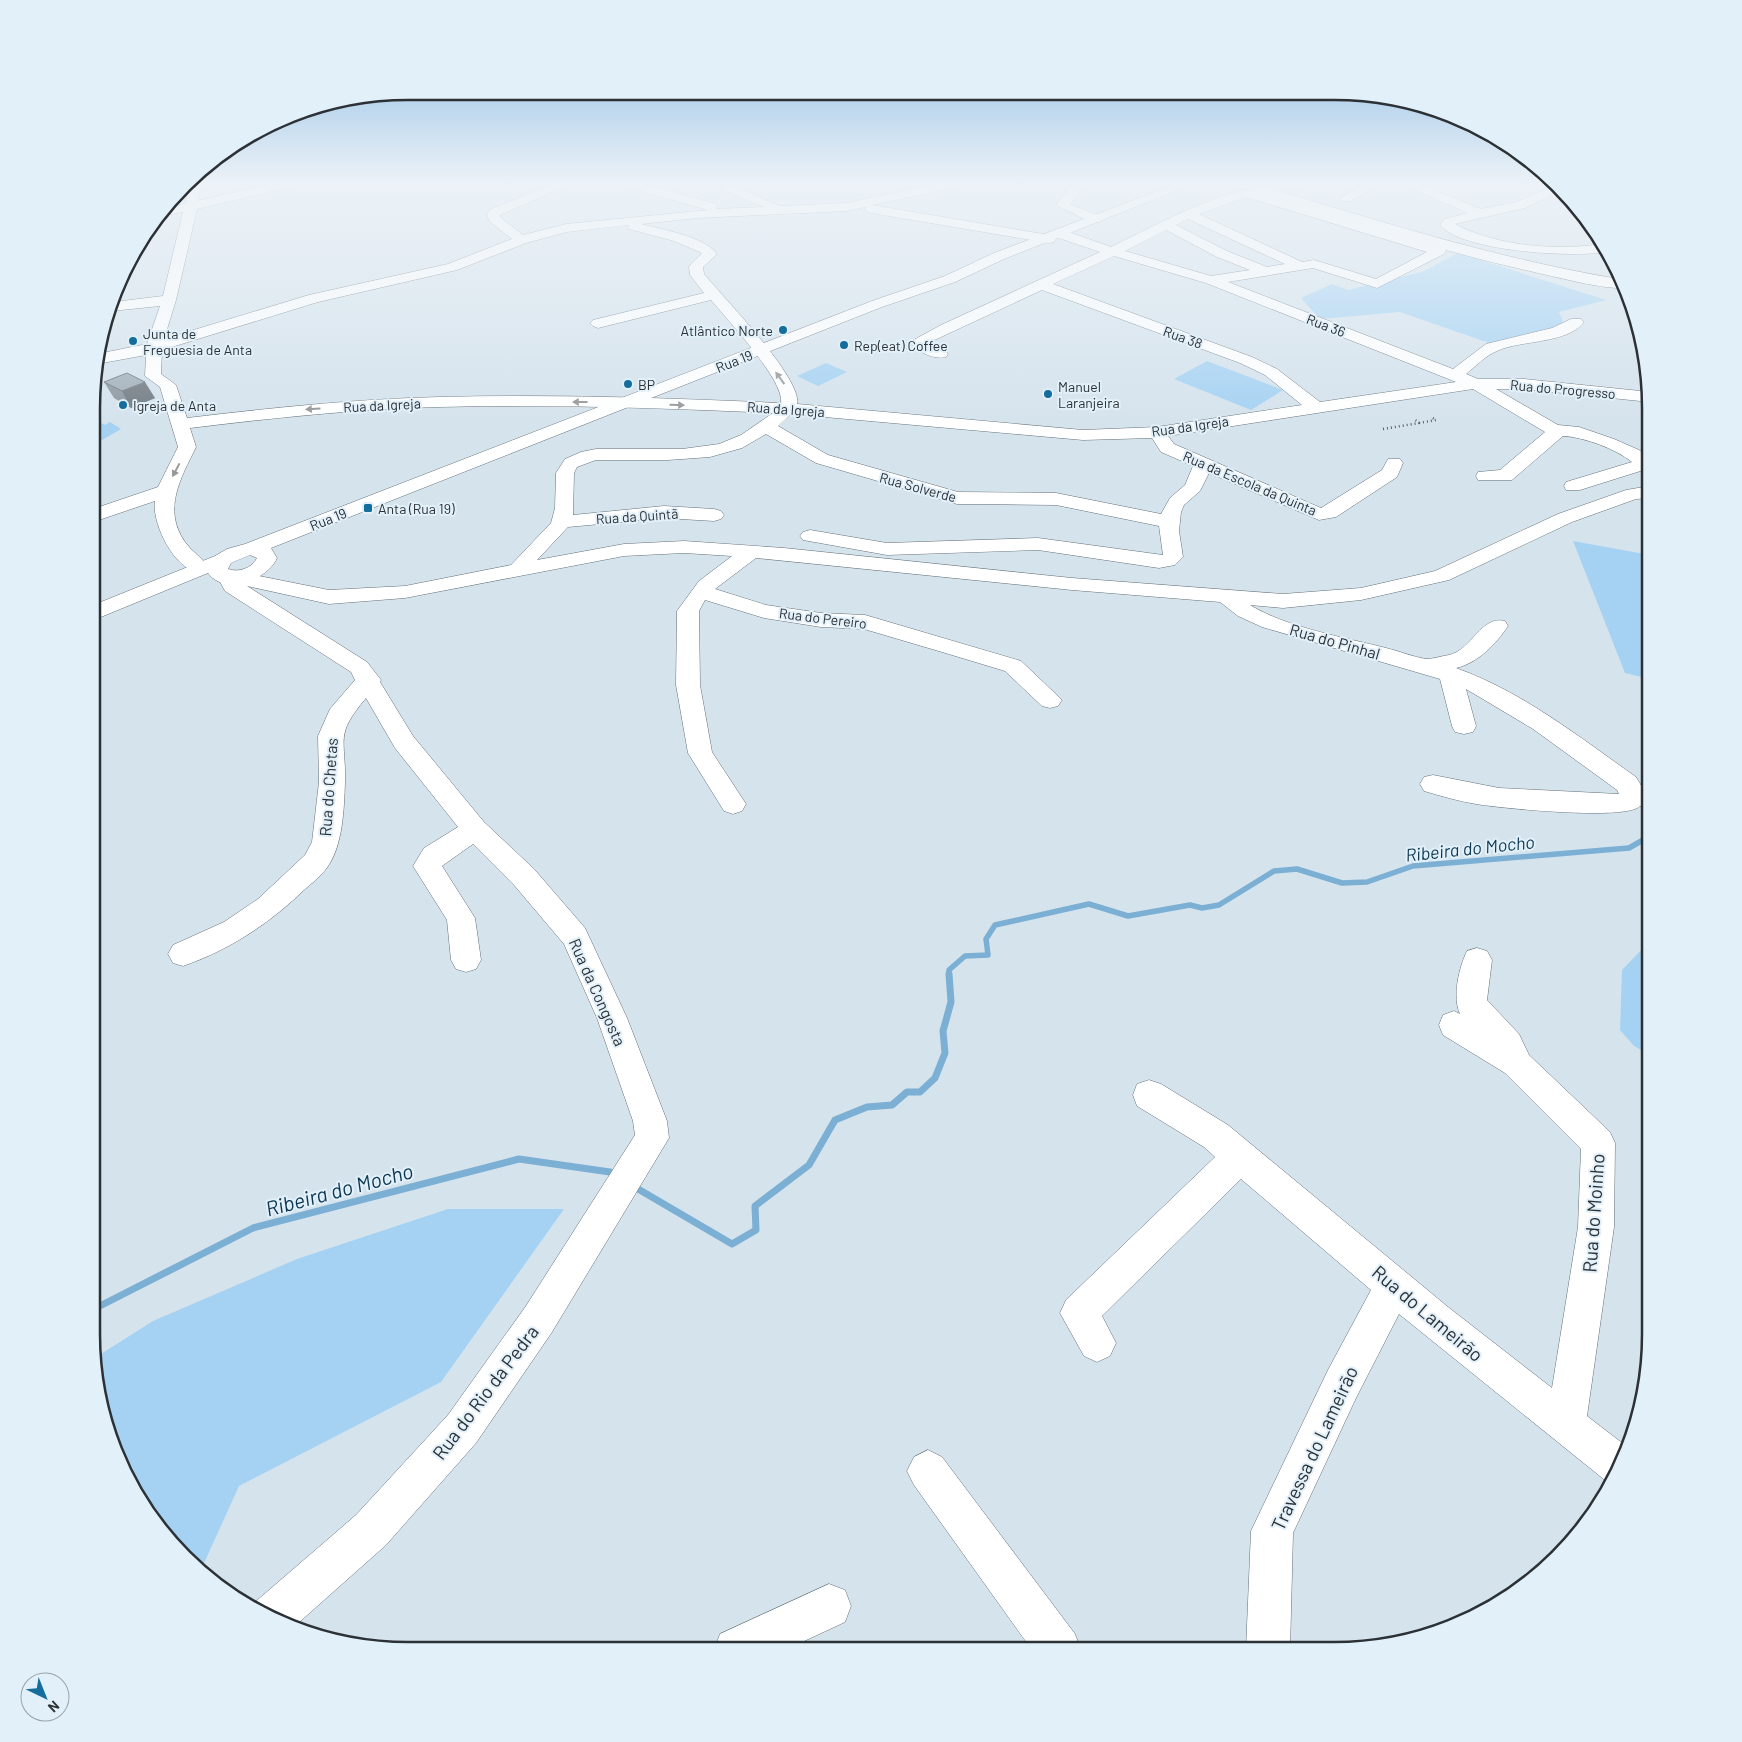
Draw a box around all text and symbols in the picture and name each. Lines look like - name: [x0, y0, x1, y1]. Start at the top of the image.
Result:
- street label: Rua 36: [1304, 310, 1348, 340]
- place label: Atlântico Norte: [681, 322, 773, 339]
- street label: Rua 38: [1161, 322, 1205, 352]
- marker: Atlântico Norte: [777, 324, 789, 336]
- place label: Junta de Freguesia de Anta: [143, 325, 252, 358]
- marker: Junta de Freguesia de Anta: [127, 335, 139, 347]
- place label: Rep(eat) Coffee: [854, 337, 948, 354]
- marker: Rep(eat) Coffee: [838, 339, 850, 351]
- street label: Rua 19: [713, 346, 755, 376]
- one-way arrow: [775, 371, 785, 385]
- place label: BP: [638, 376, 655, 393]
- street label: Rua do Progresso: [1510, 376, 1616, 402]
- marker: BP: [622, 378, 634, 390]
- place label: Manuel Laranjeira: [1058, 378, 1120, 411]
- marker: Manuel Laranjeira: [1042, 388, 1054, 400]
- street label: Rua da Igreja: [343, 394, 421, 416]
- place label: Igreja de Anta: [133, 397, 216, 414]
- one-way arrow: [572, 398, 588, 406]
- street label: Rua da Igreja: [747, 398, 825, 420]
- marker: Igreja de Anta: [117, 399, 129, 411]
- one-way arrow: [670, 401, 686, 409]
- one-way arrow: [304, 405, 320, 413]
- street label: Rua da Igreja: [1150, 412, 1230, 440]
- street label: Rua da Escola da Quinta: [1181, 447, 1319, 519]
- one-way arrow: [172, 462, 180, 477]
- street label: Rua Solverde: [878, 469, 958, 505]
- place label: Anta (Rua 19): [378, 500, 455, 517]
- marker: Anta (Rua 19): [362, 502, 374, 514]
- street label: Rua 19: [307, 504, 349, 534]
- street label: Rua da Quintã: [595, 505, 679, 527]
- street label: Rua do Pereiro: [778, 604, 868, 632]
- street label: Rua do Pinhal: [1288, 619, 1382, 663]
- street label: Rua do Chetas: [315, 737, 341, 837]
- water label: Ribeira do Mocho: [1404, 830, 1536, 866]
- street label: Rua da Congosta: [566, 935, 630, 1049]
- street label: Rua do Moinho: [1577, 1153, 1609, 1273]
- water label: Ribeira do Mocho: [263, 1157, 415, 1221]
- street label: Rua do Lameirão: [1368, 1260, 1488, 1366]
- street label: Rua do Rio da Pedra: [427, 1320, 543, 1464]
- street label: Travessa do Lameirão: [1266, 1362, 1362, 1534]
- north arrow: [20, 1672, 70, 1722]
- text: N: [45, 1697, 63, 1716]

